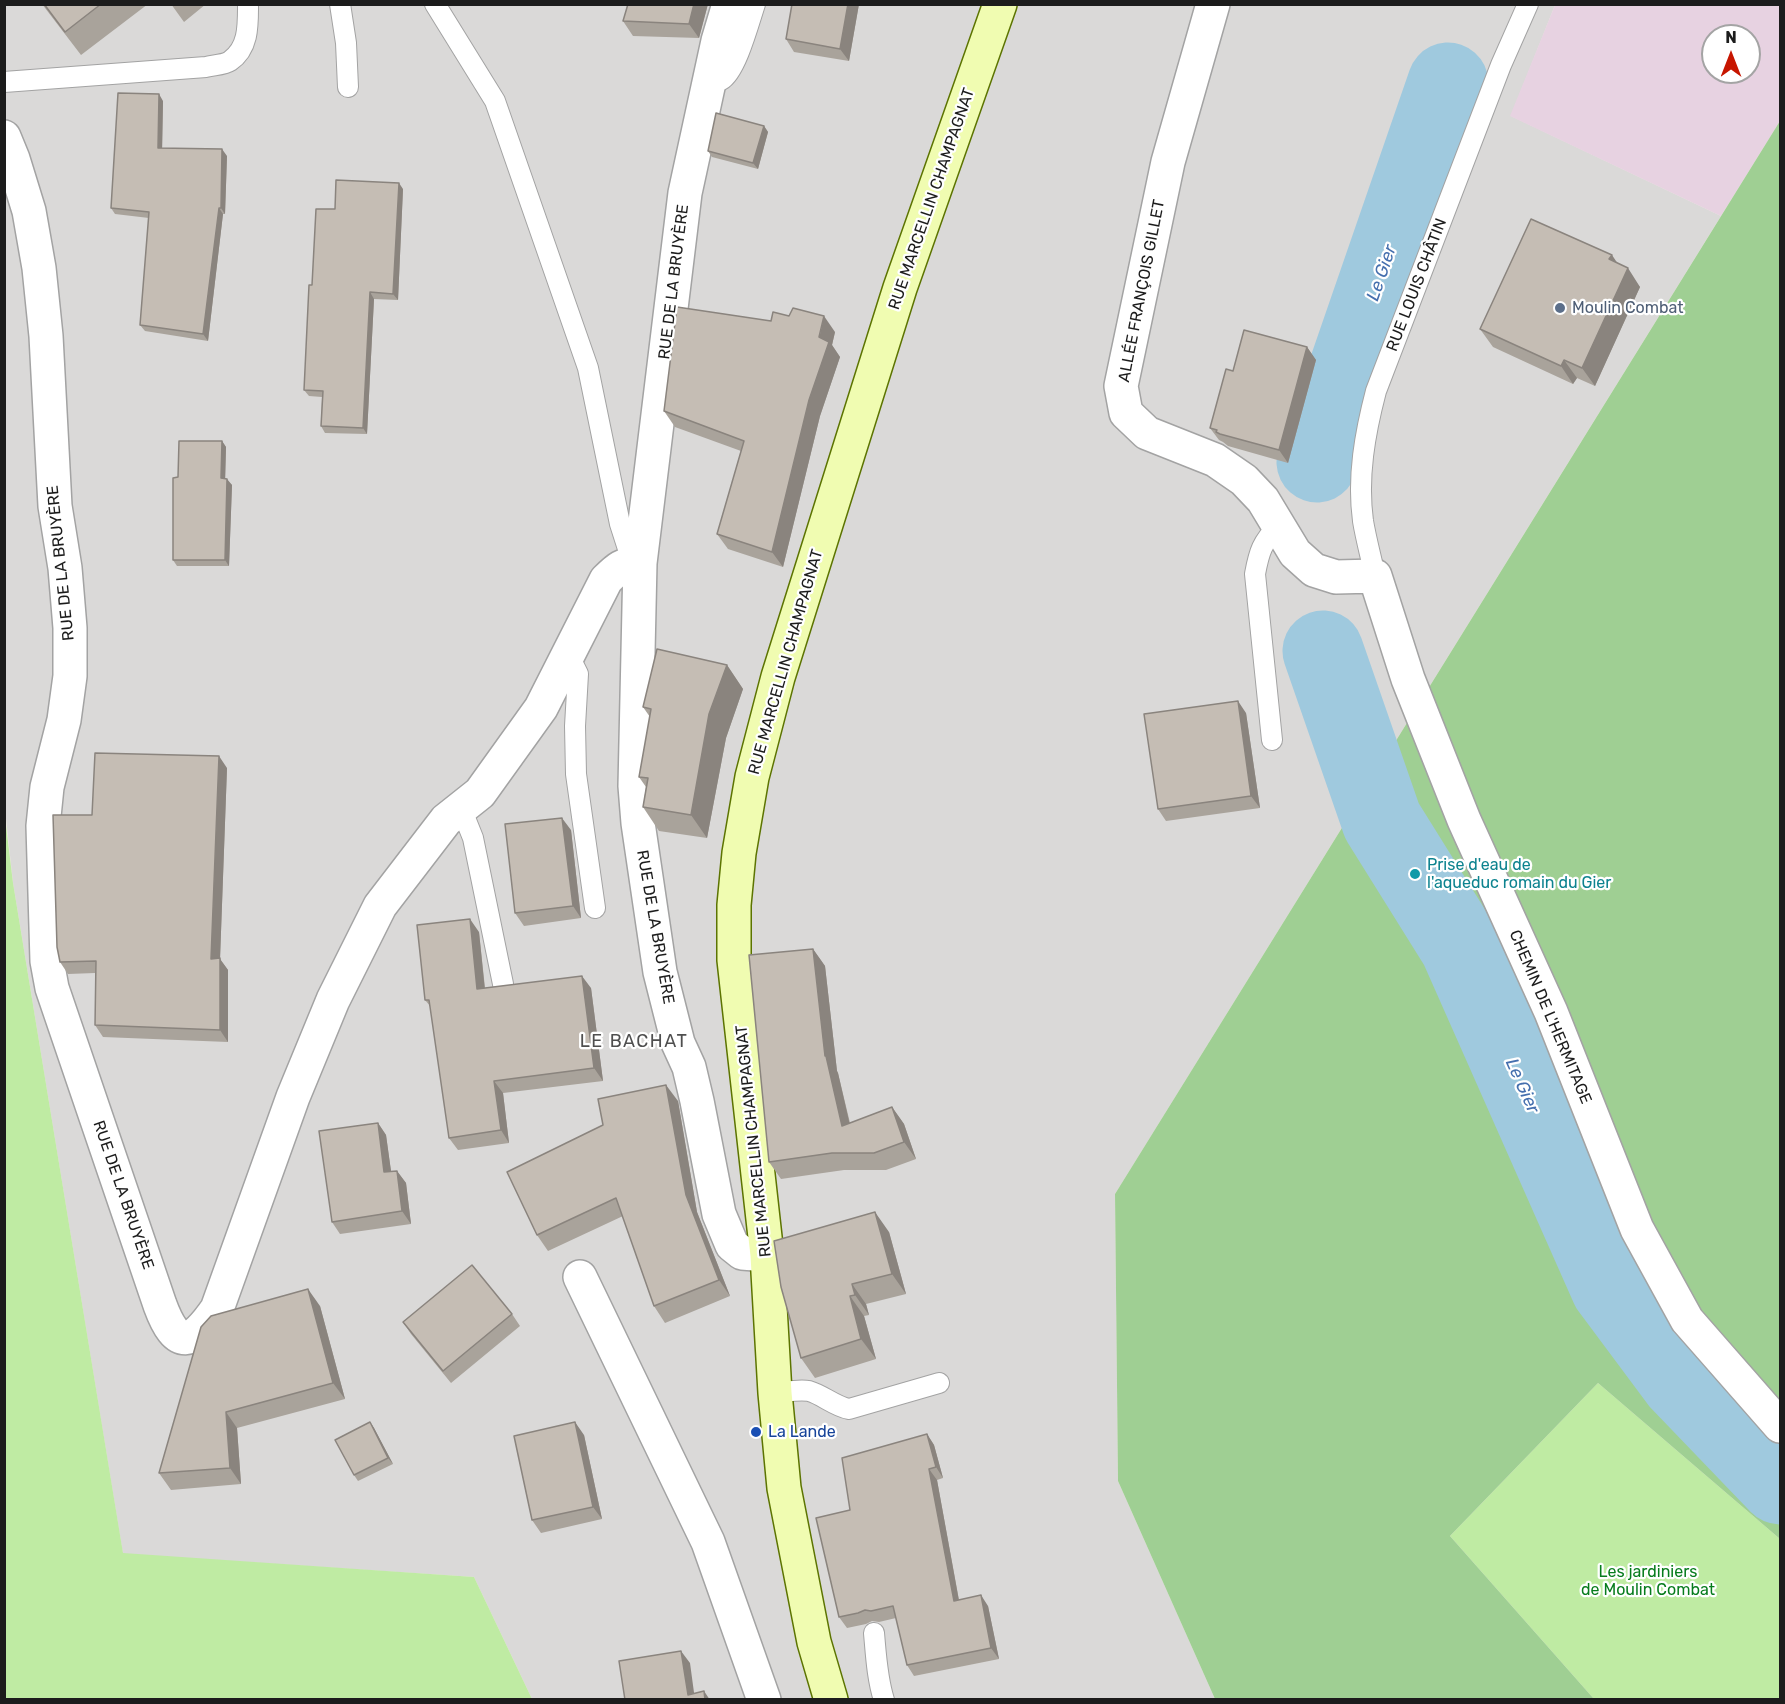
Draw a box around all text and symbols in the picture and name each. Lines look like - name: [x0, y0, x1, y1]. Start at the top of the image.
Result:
- north arrow: [1701, 24, 1761, 84]
- text: N: [1725, 28, 1737, 47]
- street label: RUE MARCELLIN CHAMPAGNAT: [885, 86, 979, 312]
- street label: ALLÉE FRANÇOIS GILLET: [1115, 198, 1169, 384]
- street label: RUE DE LA BRUYÈRE: [655, 203, 693, 361]
- street label: RUE LOUIS CHÂTIN: [1383, 216, 1451, 354]
- water label: Le Gier: [1362, 242, 1402, 304]
- place label: Moulin Combat: [1572, 298, 1683, 318]
- marker: Moulin Combat: [1553, 301, 1567, 315]
- street label: RUE DE LA BRUYÈRE: [43, 484, 79, 642]
- street label: RUE MARCELLIN CHAMPAGNAT: [745, 547, 827, 777]
- street label: RUE DE LA BRUYÈRE: [632, 848, 678, 1006]
- place label: Prise d'eau de l'aqueduc romain du Gier: [1427, 855, 1611, 893]
- marker: Prise d'eau de l'aqueduc romain du Gier: [1408, 867, 1422, 881]
- street label: CHEMIN DE L'HERMITAGE: [1505, 927, 1595, 1107]
- street label: RUE MARCELLIN CHAMPAGNAT: [732, 1024, 776, 1258]
- district label: LE BACHAT: [580, 1031, 688, 1053]
- water label: Le Gier: [1500, 1055, 1544, 1117]
- street label: RUE DE LA BRUYÈRE: [88, 1118, 158, 1272]
- place label: La Lande: [768, 1422, 836, 1442]
- marker: La Lande: [749, 1425, 763, 1439]
- park label: Les jardiniers de Moulin Combat: [1581, 1562, 1715, 1600]

